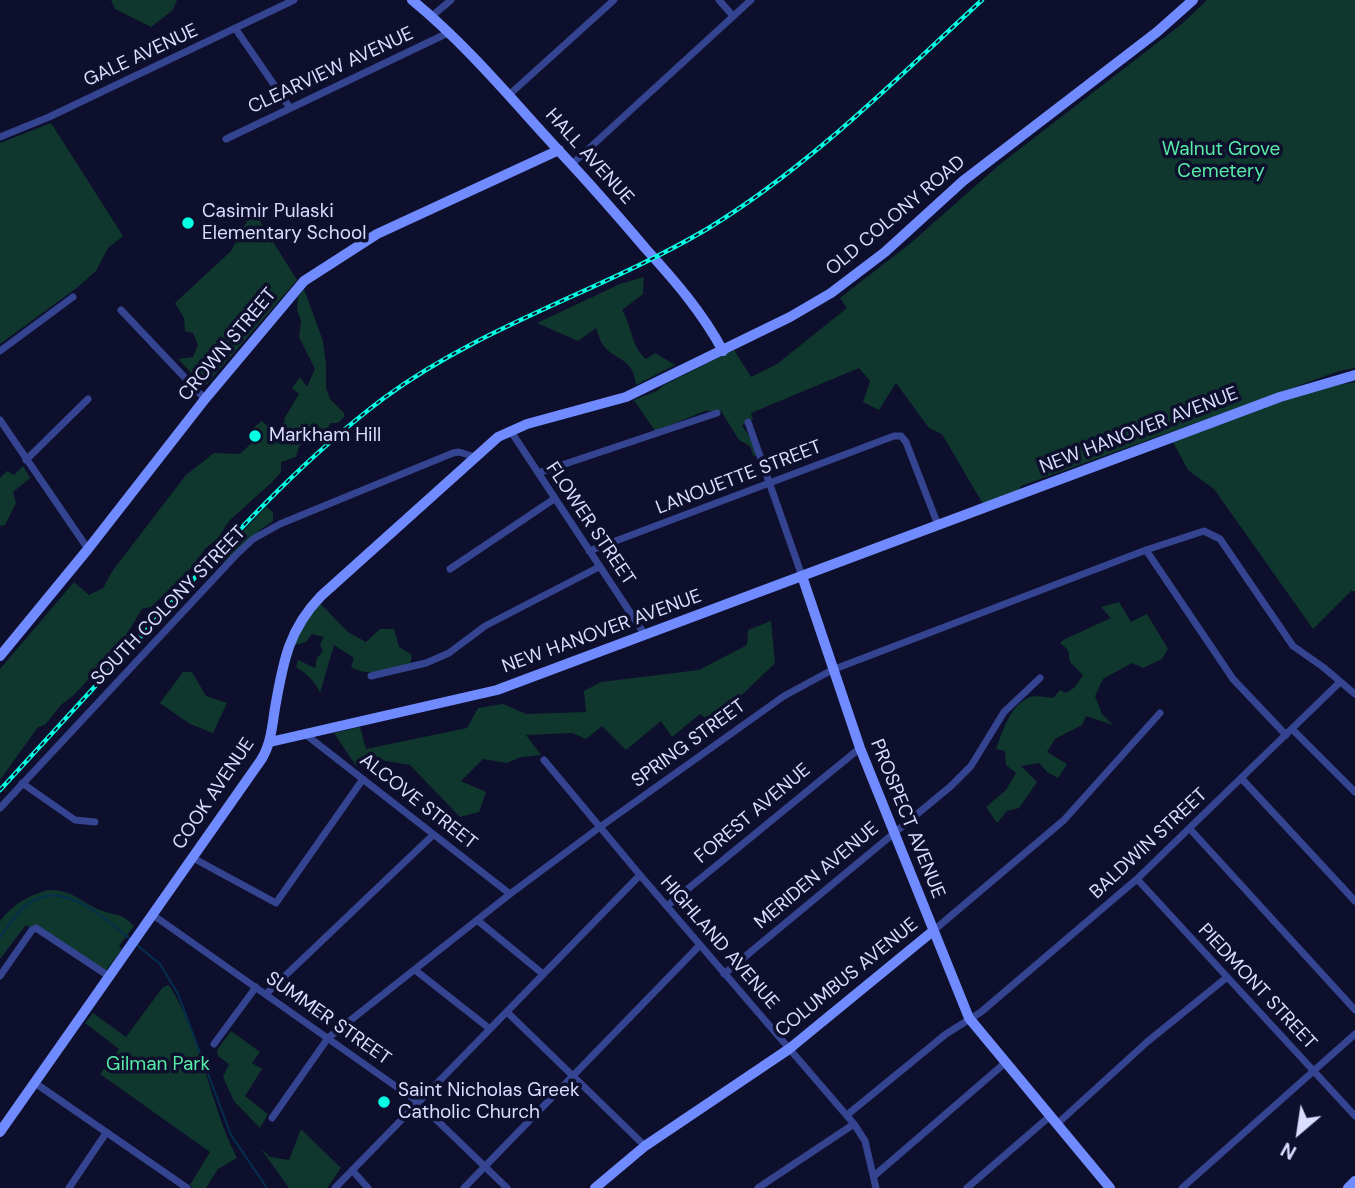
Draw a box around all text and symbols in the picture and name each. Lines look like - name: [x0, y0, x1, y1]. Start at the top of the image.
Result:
- street label: GALE AVENUE: [80, 20, 202, 92]
- street label: CLEARVIEW AVENUE: [245, 23, 417, 119]
- street label: HALL AVENUE: [540, 104, 638, 210]
- park label: Walnut Grove Cemetery: [1162, 139, 1280, 183]
- street label: OLD COLONY ROAD: [822, 151, 970, 281]
- place label: Casimir Pulaski Elementary School: [202, 201, 366, 245]
- marker: Casimir Pulaski Elementary School: [180, 215, 196, 231]
- street label: CROWN STREET: [174, 284, 282, 406]
- street label: NEW HANOVER AVENUE: [1037, 383, 1241, 479]
- place label: Markham Hill: [269, 425, 381, 447]
- marker: Markham Hill: [247, 428, 263, 444]
- street label: LANOUETTE STREET: [653, 436, 825, 520]
- street label: FLOWER STREET: [540, 458, 640, 590]
- street label: SOUTH COLONY STREET: [87, 522, 251, 690]
- street label: NEW HANOVER AVENUE: [499, 585, 705, 679]
- street label: SPRING STREET: [628, 695, 750, 793]
- street label: COOK AVENUE: [168, 734, 260, 854]
- street label: PROSPECT AVENUE: [865, 736, 949, 902]
- street label: ALCOVE STREET: [355, 749, 481, 855]
- street label: FOREST AVENUE: [691, 759, 815, 869]
- street label: BALDWIN STREET: [1086, 784, 1212, 904]
- street label: MERIDEN AVENUE: [750, 817, 884, 935]
- street label: HIGHLAND AVENUE: [655, 872, 783, 1014]
- street label: COLUMBUS AVENUE: [771, 914, 923, 1042]
- street label: PIEDMONT STREET: [1193, 919, 1321, 1055]
- street label: SUMMER STREET: [261, 967, 395, 1071]
- park label: Gilman Park: [106, 1054, 210, 1076]
- place label: Saint Nicholas Greek Catholic Church: [398, 1080, 579, 1124]
- marker: Saint Nicholas Greek Catholic Church: [376, 1094, 392, 1110]
- north arrow: [1264, 1097, 1334, 1167]
- text: N: [1276, 1137, 1301, 1165]

